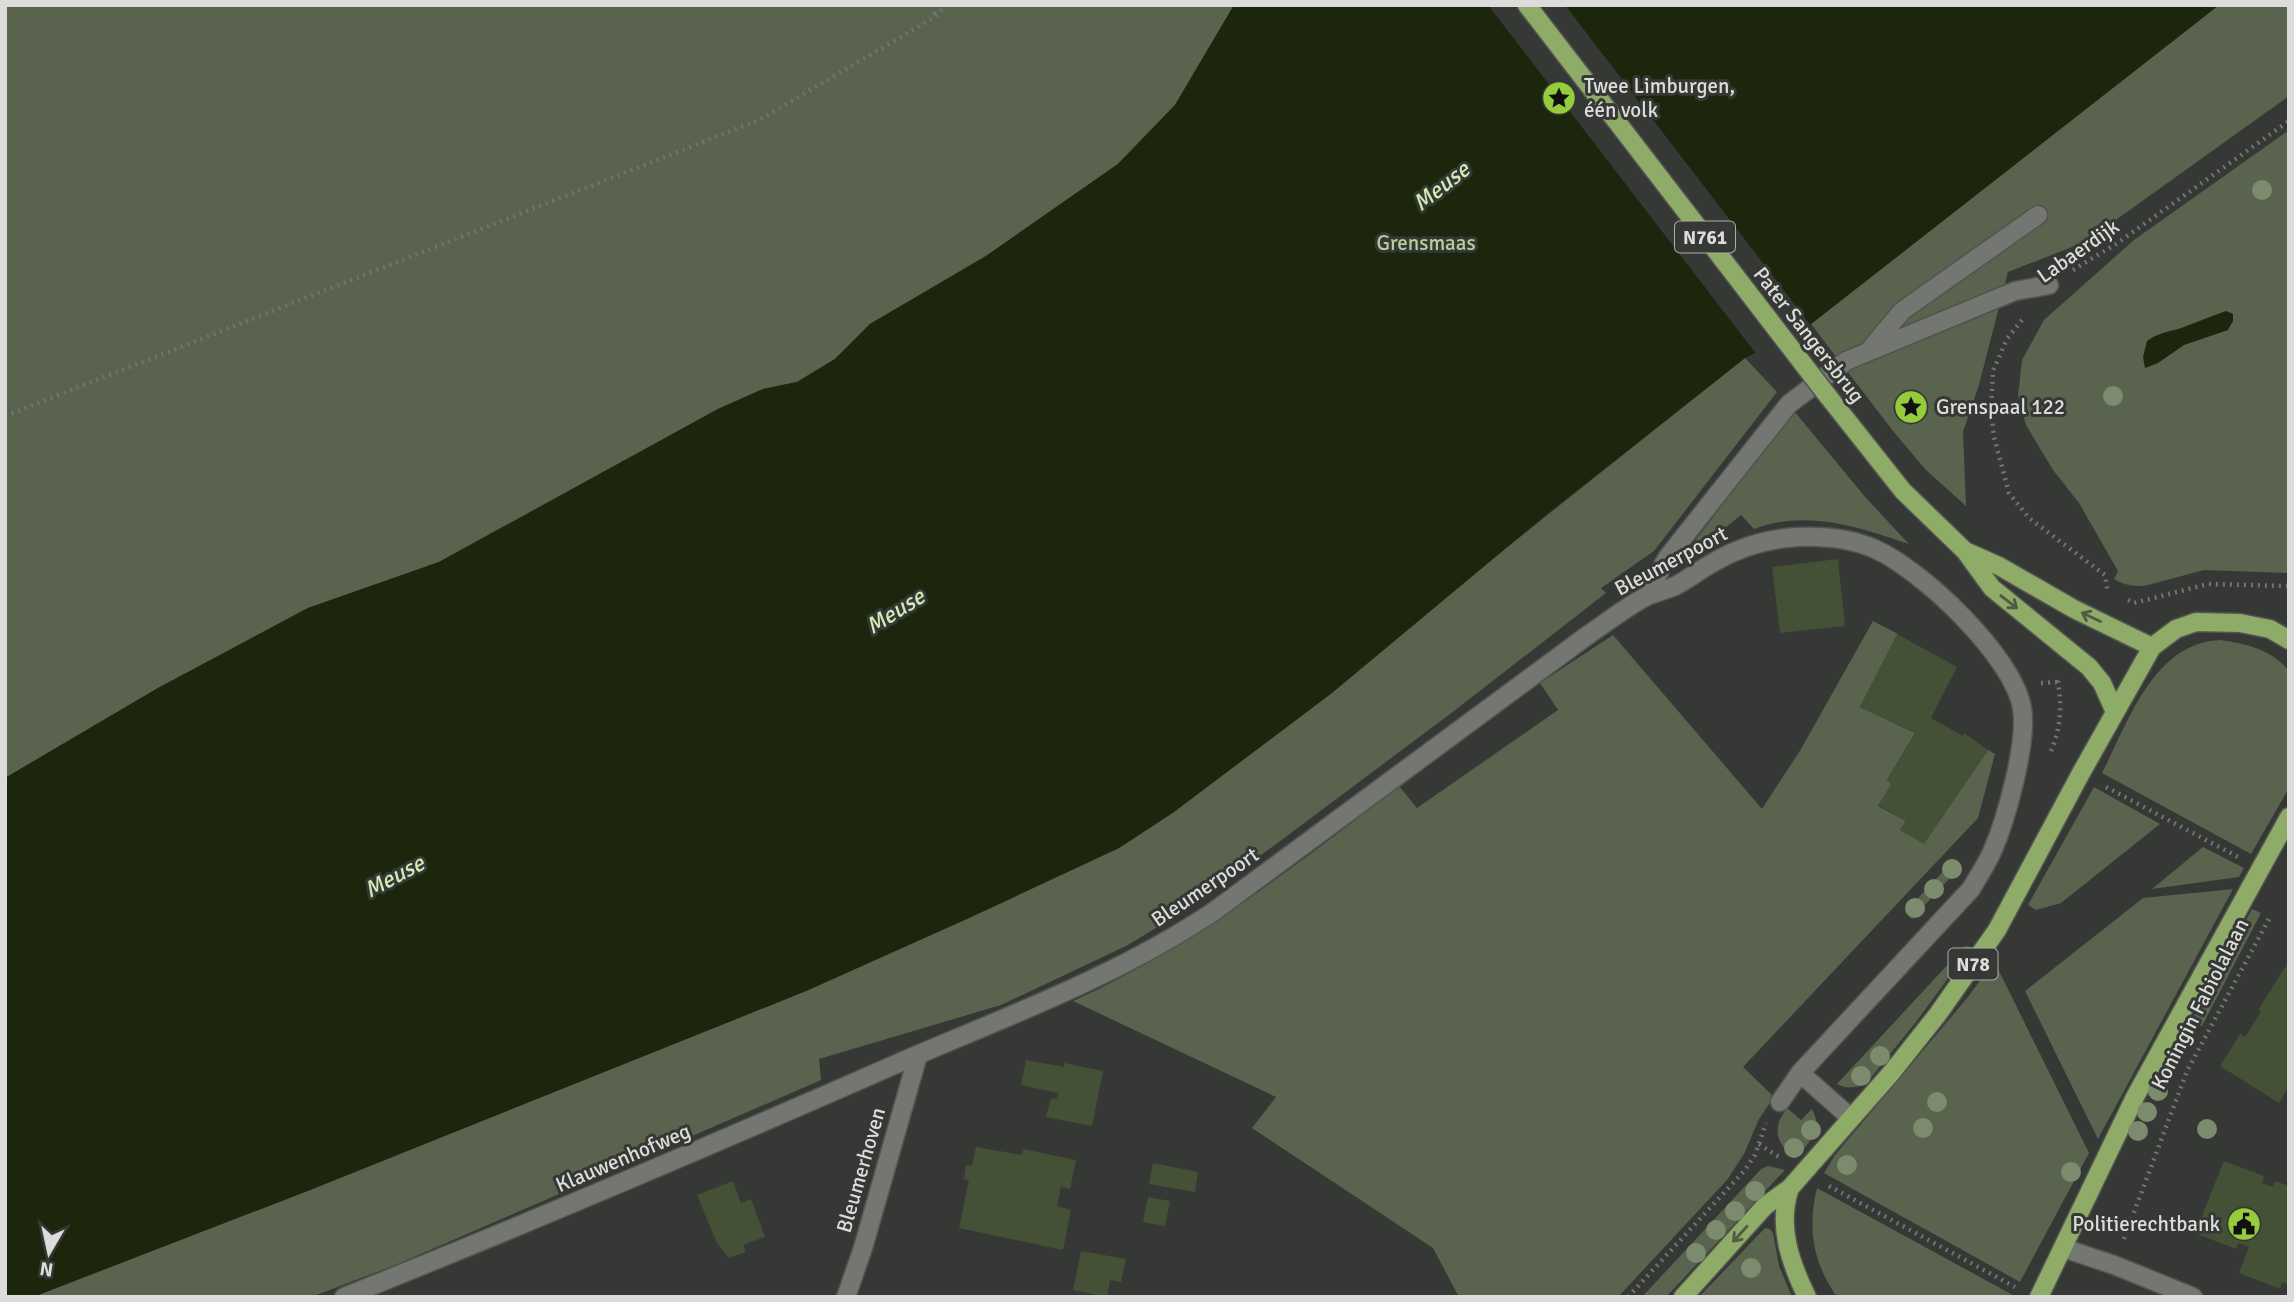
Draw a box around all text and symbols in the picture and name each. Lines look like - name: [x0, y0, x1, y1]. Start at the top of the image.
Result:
- place label: Twee Limburgen, één volk: [1584, 73, 1735, 123]
- place icon: Twee Limburgen, één volk: [1540, 79, 1578, 117]
- water label: Meuse: [1407, 154, 1477, 218]
- street label: Labaerdijk: [2032, 213, 2124, 289]
- road number: N761: [1675, 221, 1735, 252]
- park label: Grensmaas: [1376, 230, 1476, 256]
- street label: Pater Sangersbrug: [1748, 262, 1870, 408]
- place icon: Grenspaal 122: [1892, 388, 1930, 426]
- place label: Grenspaal 122: [1936, 394, 2065, 420]
- street label: Bleumerpoort: [1610, 520, 1732, 602]
- water label: Meuse: [860, 581, 931, 641]
- one-way arrow: [1999, 594, 2017, 610]
- one-way arrow: [2081, 610, 2102, 623]
- street label: Bleumerpoort: [1146, 842, 1264, 932]
- water label: Meuse: [359, 848, 431, 904]
- street label: Koningin Fabiolalaan: [2146, 914, 2254, 1094]
- road number: N78: [1948, 948, 1997, 980]
- street label: Bleumerhoven: [831, 1104, 891, 1236]
- street label: Klauwenhofweg: [552, 1118, 694, 1198]
- public building icon: Politierechtbank: [2225, 1205, 2263, 1243]
- place label: Politierechtbank: [2072, 1211, 2220, 1237]
- north arrow: [14, 1218, 84, 1288]
- one-way arrow: [1732, 1225, 1748, 1243]
- text: N: [38, 1256, 55, 1282]

